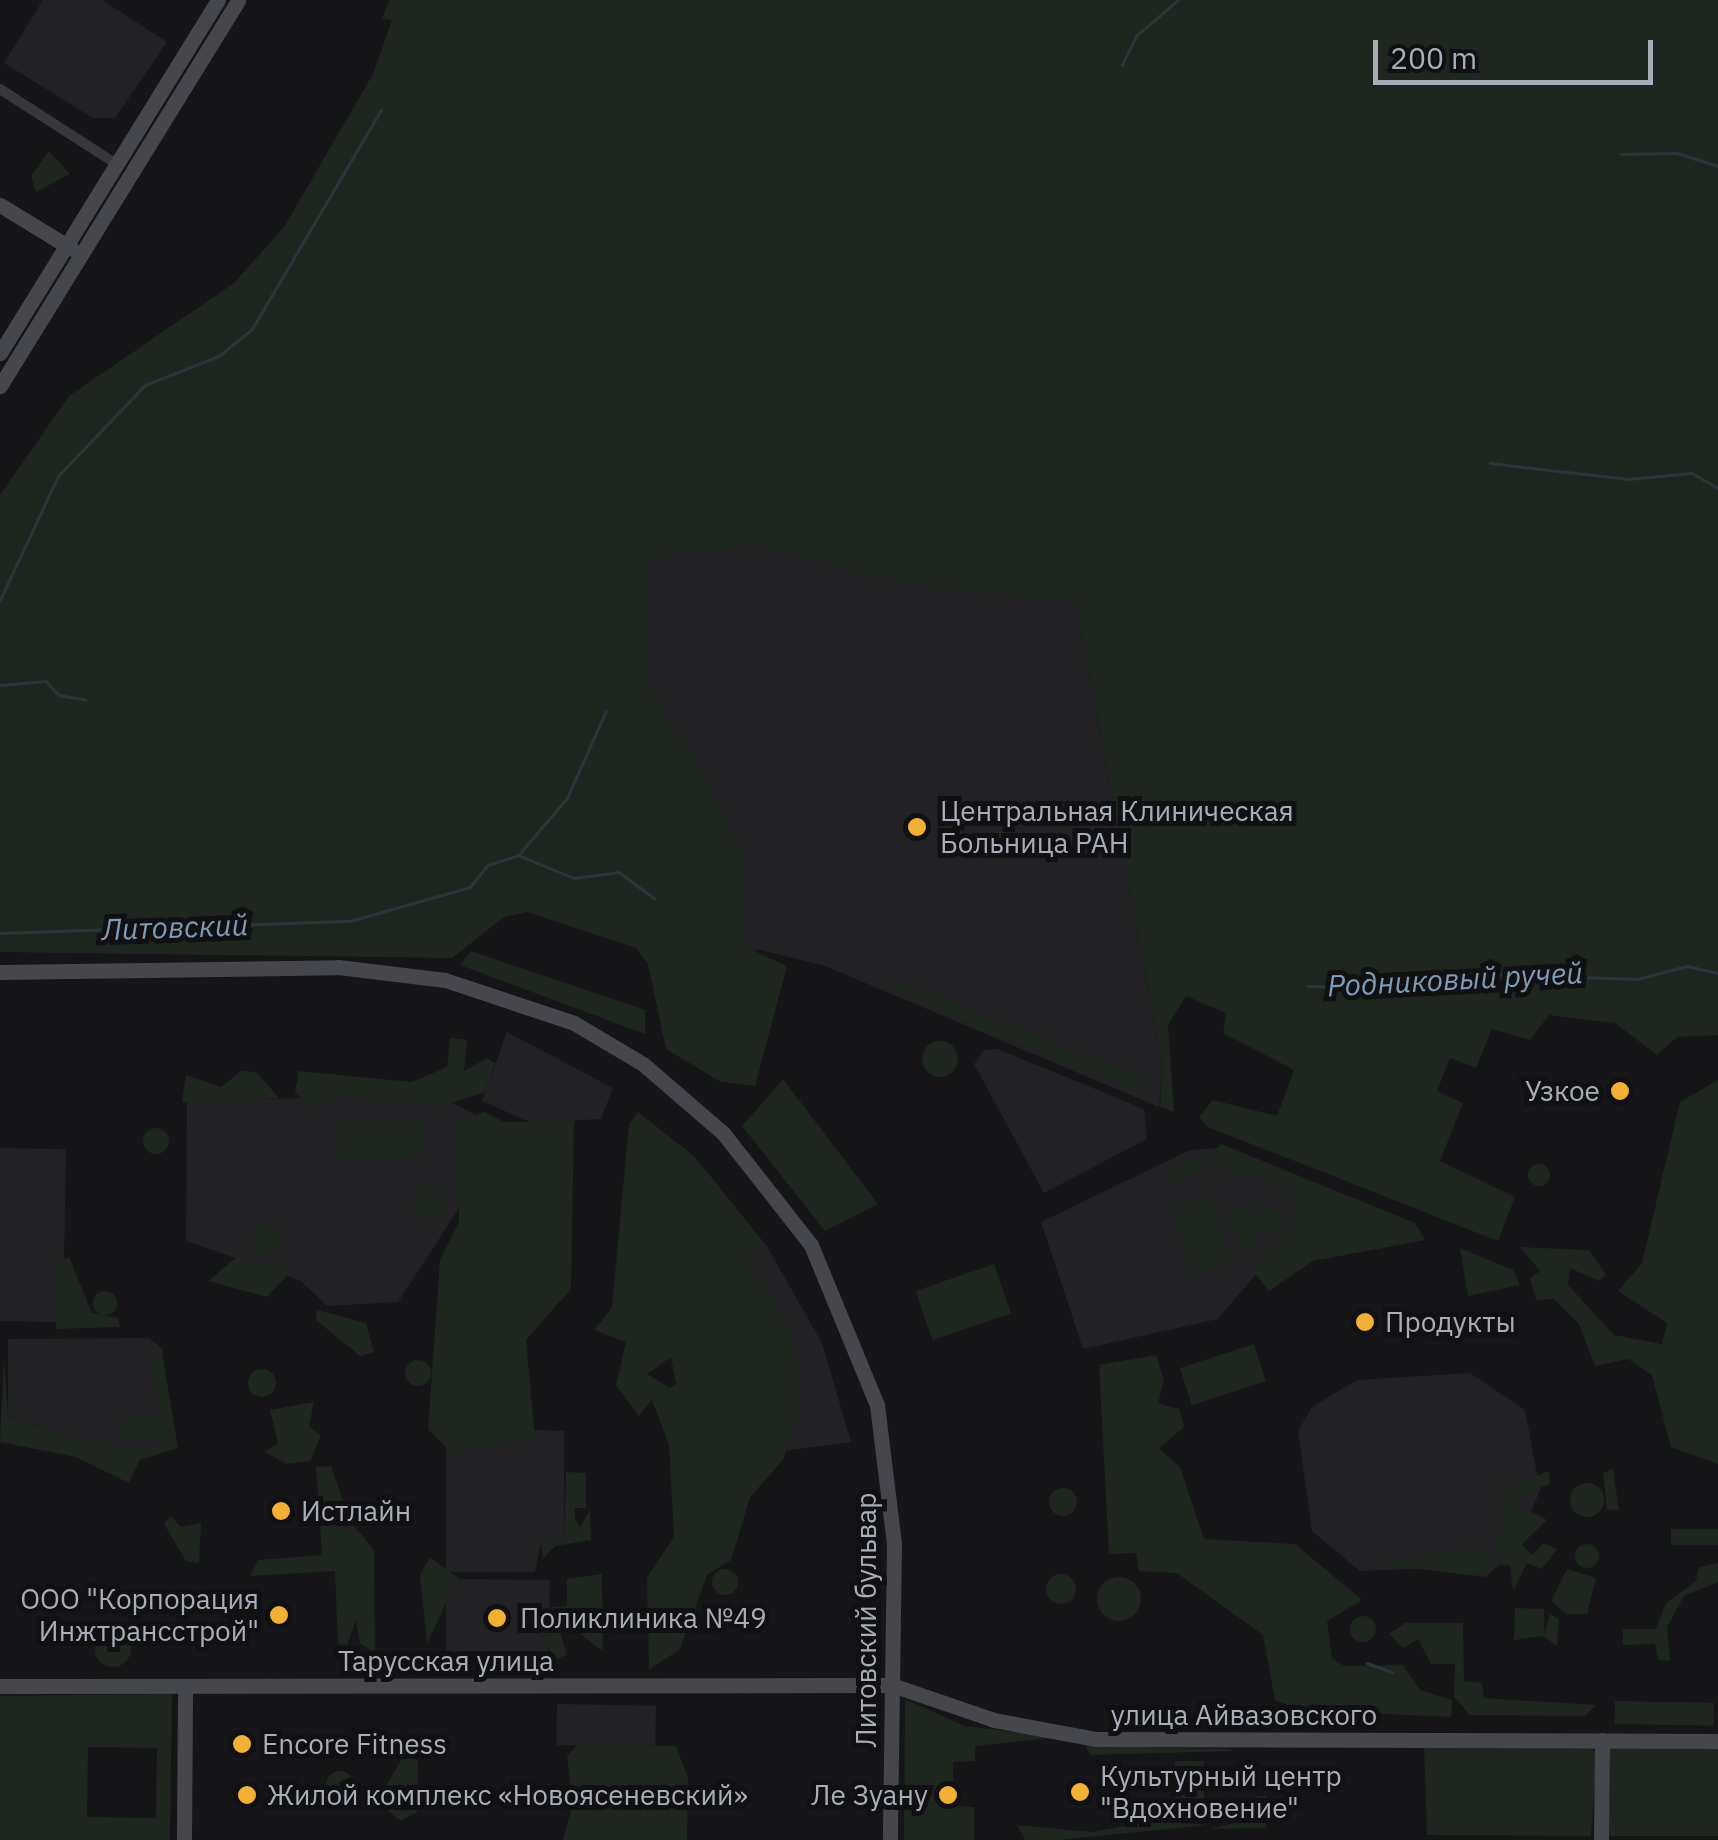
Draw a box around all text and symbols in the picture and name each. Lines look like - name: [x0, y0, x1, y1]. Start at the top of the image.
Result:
- scale bar: [1378, 20, 1658, 82]
- text: 200 m: [1390, 38, 1477, 77]
- place label: Центральная Клиническая Больница РАН: [940, 794, 1294, 860]
- marker: Центральная Клиническая Больница РАН: [904, 814, 930, 840]
- water label: Литовский: [101, 906, 249, 948]
- water label: Родниковый ручей: [1326, 954, 1584, 1004]
- place label: Узкое: [1525, 1074, 1600, 1108]
- marker: Узкое: [1609, 1080, 1631, 1102]
- place label: Продукты: [1385, 1305, 1516, 1339]
- marker: Продукты: [1354, 1311, 1376, 1333]
- street label: Литовский бульвар: [849, 1492, 883, 1748]
- place label: Истлайн: [301, 1494, 411, 1528]
- marker: Истлайн: [270, 1500, 292, 1522]
- place label: ООО "Корпорация Инжтрансстрой": [20, 1582, 259, 1648]
- place label: Поликлиника №49: [520, 1601, 767, 1635]
- marker: ООО "Корпорация Инжтрансстрой": [268, 1604, 290, 1626]
- marker: Поликлиника №49: [484, 1605, 510, 1631]
- street label: Тарусская улица: [338, 1644, 554, 1678]
- street label: улица Айвазовского: [1111, 1698, 1377, 1732]
- place label: Encore Fitness: [262, 1727, 447, 1761]
- marker: Encore Fitness: [231, 1733, 253, 1755]
- place label: Культурный центр "Вдохновение": [1100, 1759, 1342, 1825]
- place label: Жилой комплекс «Новоясеневский»: [267, 1778, 748, 1812]
- place label: Ле Зуану: [811, 1778, 928, 1812]
- marker: Культурный центр "Вдохновение": [1069, 1781, 1091, 1803]
- marker: Жилой комплекс «Новоясеневский»: [236, 1784, 258, 1806]
- marker: Ле Зуану: [937, 1784, 959, 1806]

